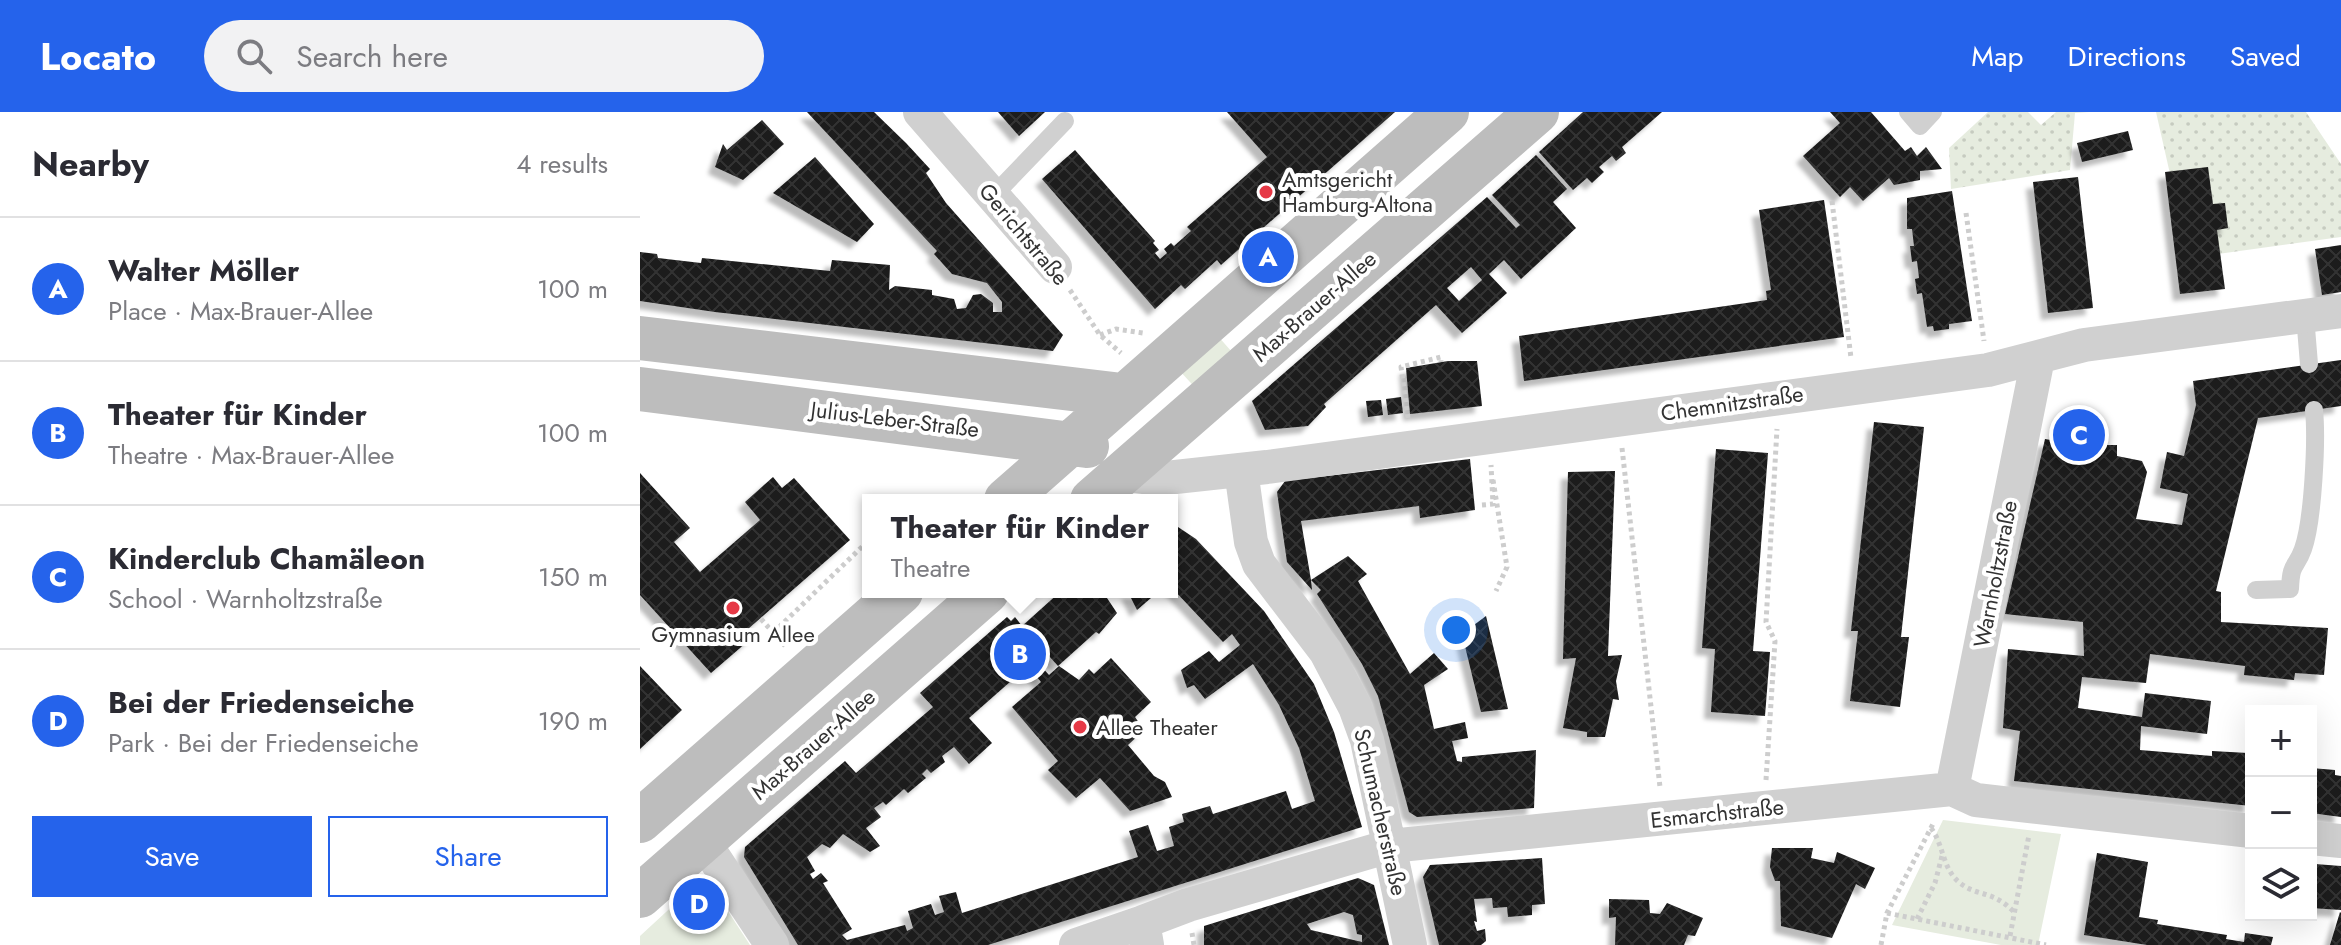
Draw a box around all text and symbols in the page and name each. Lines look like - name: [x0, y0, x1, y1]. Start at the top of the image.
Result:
- search box: [204, 20, 764, 92]
- text: Locato: [40, 29, 156, 84]
- icon: search: [232, 34, 276, 78]
- text: Search here: [296, 35, 448, 78]
- text: Map: [1971, 36, 2023, 77]
- text: Directions: [2067, 36, 2186, 77]
- text: Saved: [2230, 36, 2301, 77]
- text: Nearby: [32, 140, 149, 189]
- text: 4 results: [516, 145, 608, 183]
- place label: Amtsgericht Hamburg-Altona: [1282, 163, 1433, 220]
- street label: Gerichtstraße: [972, 176, 1076, 292]
- marker: Amtsgericht Hamburg-Altona: [1257, 183, 1275, 201]
- pin: A: [1242, 227, 1294, 287]
- street label: Max-Brauer-Allee: [1247, 245, 1381, 367]
- text: Walter Möller: [108, 249, 299, 292]
- text: A: [48, 270, 68, 308]
- text: 100 m: [537, 270, 608, 308]
- text: Place · Max-Brauer-Allee: [108, 292, 373, 330]
- street label: Chemnitzstraße: [1659, 377, 1805, 429]
- street label: Julius-Leber-Straße: [806, 392, 981, 445]
- text: Theater für Kinder: [108, 393, 367, 436]
- pin: C: [2053, 405, 2105, 465]
- text: B: [49, 414, 67, 452]
- text: 100 m: [537, 414, 608, 452]
- text: Theatre · Max-Brauer-Allee: [108, 436, 394, 474]
- popup: [862, 494, 1178, 598]
- street label: Warnholtzstraße: [1965, 498, 2025, 650]
- text: Theater für Kinder: [891, 506, 1149, 549]
- text: Kinderclub Chamäleon: [108, 537, 425, 580]
- text: Theatre: [891, 549, 970, 587]
- text: C: [49, 558, 67, 596]
- text: 150 m: [538, 558, 608, 596]
- text: School · Warnholtzstraße: [108, 580, 383, 618]
- marker: Gymnasium Allee: [724, 599, 742, 617]
- your location: [1436, 610, 1476, 650]
- place label: Gymnasium Allee: [651, 618, 815, 650]
- pin: B: [994, 624, 1046, 684]
- text: Bei der Friedenseiche: [108, 681, 414, 724]
- street label: Max-Brauer-Allee: [744, 681, 882, 807]
- text: D: [48, 702, 68, 740]
- text: 190 m: [538, 702, 608, 740]
- map controls: [2245, 705, 2317, 921]
- button: +: [2245, 705, 2317, 777]
- place label: Allee Theater: [1096, 711, 1218, 743]
- marker: Allee Theater: [1071, 718, 1089, 736]
- text: Park · Bei der Friedenseiche: [108, 724, 419, 762]
- street label: Schumacherstraße: [1346, 725, 1416, 899]
- button: −: [2245, 777, 2317, 849]
- street label: Esmarchstraße: [1649, 790, 1785, 836]
- button: Save: [32, 816, 312, 897]
- button: Share: [328, 816, 608, 897]
- button: layers: [2245, 849, 2317, 921]
- pin: D: [673, 874, 725, 934]

